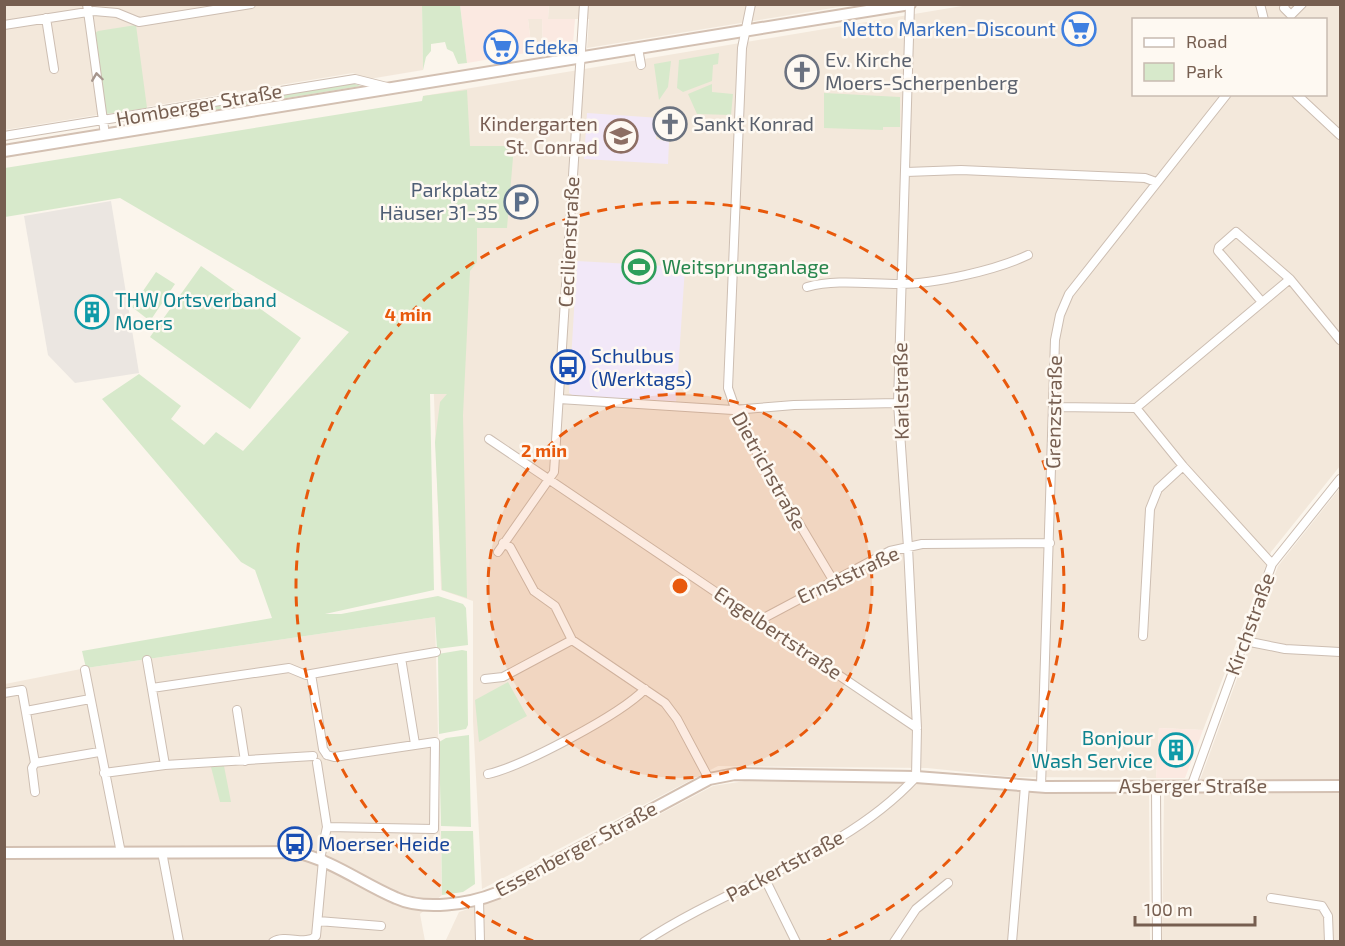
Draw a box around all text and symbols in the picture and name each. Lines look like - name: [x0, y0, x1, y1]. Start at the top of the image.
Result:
- supermarket icon: Netto Marken-Discount: [1061, 11, 1097, 47]
- place label: Netto Marken-Discount: [842, 16, 1056, 40]
- legend: [1132, 18, 1327, 96]
- supermarket icon: Edeka: [483, 29, 519, 65]
- text: Road: [1186, 30, 1227, 52]
- place label: Edeka: [524, 34, 579, 58]
- place label: Ev. Kirche Moers-Scherpenberg: [825, 47, 1018, 94]
- church icon: Ev. Kirche Moers-Scherpenberg: [784, 54, 820, 90]
- text: Park: [1186, 60, 1223, 82]
- one-way arrow: [91, 72, 103, 82]
- street label: Homberger Straße: [114, 78, 284, 130]
- church icon: Sankt Konrad: [652, 106, 688, 142]
- place label: Kindergarten St. Conrad: [479, 111, 598, 158]
- place label: Sankt Konrad: [693, 111, 814, 135]
- school or university icon: Kindergarten St. Conrad: [603, 118, 639, 154]
- street label: Cecilienstraße: [553, 176, 583, 308]
- place label: Parkplatz Häuser 31-35: [379, 177, 498, 224]
- parking icon: Parkplatz Häuser 31-35: [503, 184, 539, 220]
- sports icon: Weitsprunganlage: [621, 249, 657, 285]
- place label: Weitsprunganlage: [662, 254, 829, 278]
- place label: THW Ortsverband Moers: [115, 287, 277, 334]
- building icon: THW Ortsverband Moers: [74, 294, 110, 330]
- text: 4 min: [385, 303, 432, 325]
- street label: Karlstraße: [887, 342, 913, 440]
- place label: Schulbus (Werktags): [591, 343, 692, 390]
- bus stop icon: Schulbus (Werktags): [550, 349, 586, 385]
- street label: Grenzstraße: [1040, 355, 1066, 469]
- street label: Dietrichstraße: [727, 407, 812, 534]
- text: 2 min: [521, 439, 567, 461]
- street label: Ernststraße: [793, 540, 902, 608]
- street label: Kirchstraße: [1219, 569, 1279, 678]
- centre of rings: [670, 576, 690, 596]
- street label: Engelbertstraße: [710, 580, 847, 684]
- place label: Bonjour Wash Service: [1031, 725, 1153, 772]
- building icon: Bonjour Wash Service: [1158, 732, 1194, 768]
- street label: Asberger Straße: [1119, 773, 1267, 797]
- street label: Essenberger Straße: [491, 795, 661, 901]
- street label: Packertstraße: [722, 824, 847, 906]
- bus stop icon: Moerser Heide: [277, 826, 313, 862]
- place label: Moerser Heide: [318, 831, 450, 855]
- scale bar: [1135, 889, 1255, 927]
- text: 100 m: [1144, 898, 1193, 920]

